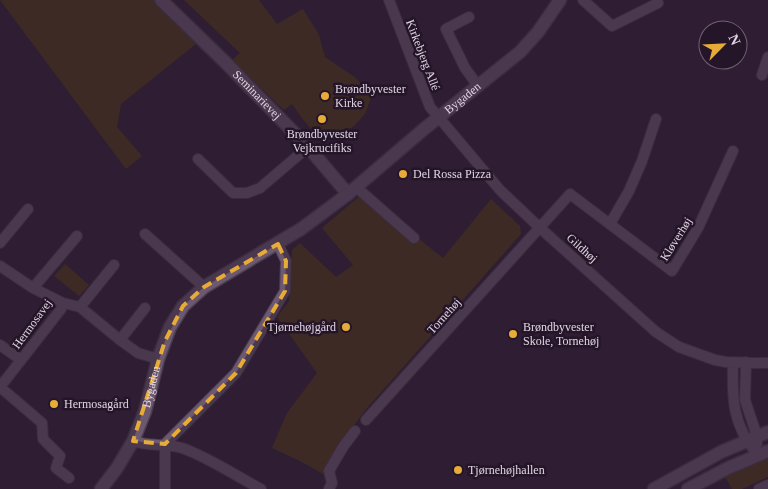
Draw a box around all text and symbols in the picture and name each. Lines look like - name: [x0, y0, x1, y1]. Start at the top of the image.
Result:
- street label: Kirkebjerg Allé: [403, 18, 443, 92]
- north arrow: [698, 20, 748, 70]
- text: N: [726, 32, 743, 48]
- street label: Seminarievej: [230, 67, 284, 122]
- street label: Bygaden: [442, 79, 484, 117]
- place label: Brøndbyvester Kirke: [335, 82, 406, 110]
- marker: Brøndbyvester Kirke: [319, 90, 331, 102]
- marker: Brøndbyvester Vejkrucifiks: [316, 113, 328, 125]
- place label: Brøndbyvester Vejkrucifiks: [287, 127, 357, 155]
- place label: Del Rossa Pizza: [413, 167, 492, 181]
- marker: Del Rossa Pizza: [397, 168, 409, 180]
- street label: Kløverhøj: [657, 215, 695, 263]
- street label: Gildhøj: [564, 231, 600, 265]
- street label: Tornehøj: [424, 295, 464, 337]
- street label: Hermosavej: [9, 296, 55, 352]
- place label: Tjørnehøjgård: [267, 320, 336, 334]
- place label: Brøndbyvester Skole, Tornehøj: [523, 320, 599, 348]
- marker: Tjørnehøjgård: [340, 321, 352, 333]
- marker: Brøndbyvester Skole, Tornehøj: [507, 328, 519, 340]
- street label: Bygaden: [139, 364, 163, 409]
- place label: Hermosagård: [64, 397, 129, 411]
- marker: Hermosagård: [48, 398, 60, 410]
- place label: Tjørnehøjhallen: [468, 463, 545, 477]
- marker: Tjørnehøjhallen: [452, 464, 464, 476]

